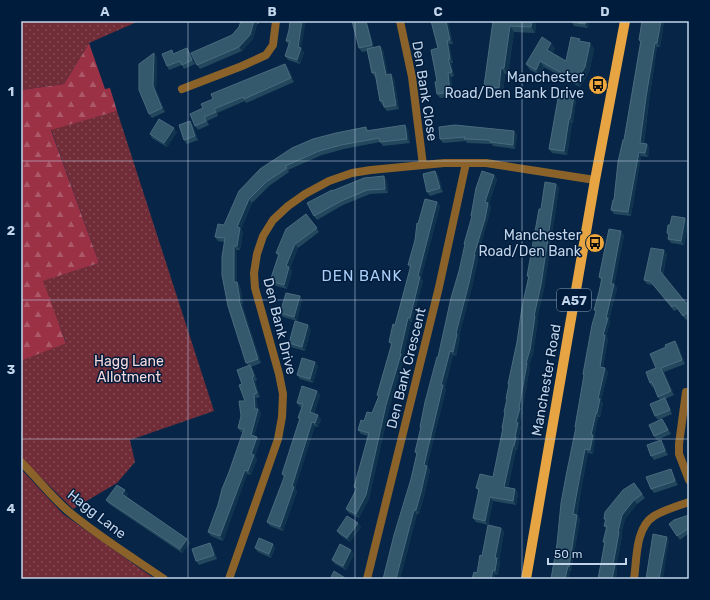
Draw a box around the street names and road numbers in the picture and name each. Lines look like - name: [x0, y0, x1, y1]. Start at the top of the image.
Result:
- street label: Den Bank Close: [408, 40, 441, 143]
- street label: Den Bank Drive: [259, 276, 300, 376]
- road number: A57: [557, 289, 591, 311]
- street label: Den Bank Crescent: [383, 305, 430, 431]
- street label: Manchester Road: [528, 323, 565, 437]
- street label: Hagg Lane: [64, 486, 130, 543]

